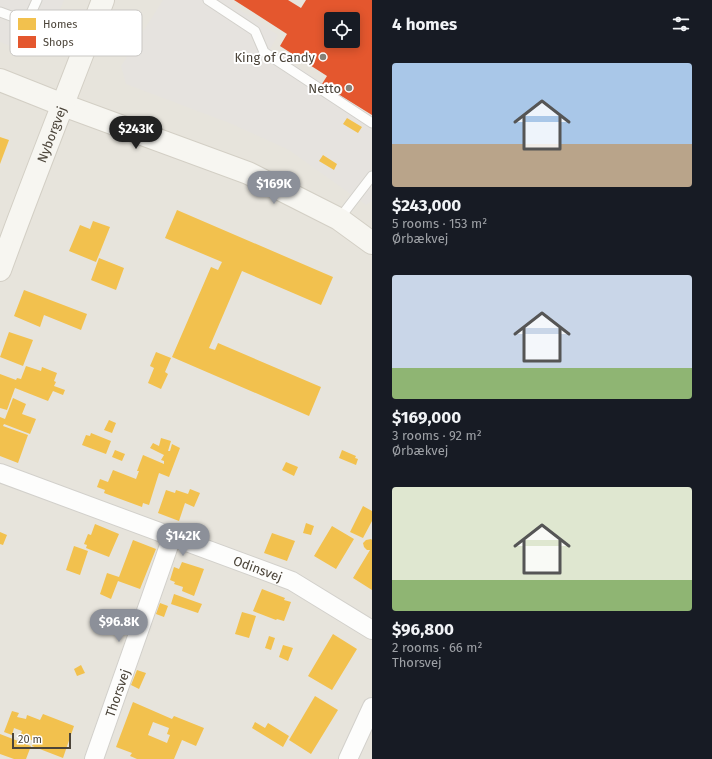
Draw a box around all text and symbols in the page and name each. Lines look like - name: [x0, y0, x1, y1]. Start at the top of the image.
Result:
- legend: [10, 10, 142, 56]
- map controls: [324, 12, 360, 48]
- button: locate: [324, 12, 360, 48]
- icon: filters: [670, 13, 692, 35]
- text: 4 homes: [392, 14, 457, 35]
- text: Homes: [43, 18, 77, 31]
- text: Shops: [43, 36, 74, 49]
- place label: King of Candy: [234, 50, 316, 65]
- marker: King of Candy: [318, 52, 328, 62]
- place label: Netto: [308, 81, 341, 96]
- marker: Netto: [344, 83, 354, 93]
- icon: home: [506, 89, 578, 161]
- street label: Nyborgvej: [34, 104, 69, 165]
- pin: $243K: [108, 116, 164, 150]
- text: $243K: [118, 121, 154, 136]
- pin: $169K: [246, 171, 302, 205]
- text: $169K: [256, 176, 292, 191]
- text: $243,000: [392, 195, 461, 216]
- text: 5 rooms · 153 m²: [392, 216, 487, 231]
- text: Ørbækvej: [392, 231, 448, 246]
- icon: home: [506, 301, 578, 373]
- text: $169,000: [392, 407, 461, 428]
- text: 3 rooms · 92 m²: [392, 428, 482, 443]
- text: Ørbækvej: [392, 443, 448, 458]
- icon: home: [506, 513, 578, 585]
- pin: $142K: [155, 523, 211, 557]
- text: $142K: [166, 528, 200, 543]
- street label: Odinsvej: [231, 553, 284, 585]
- pin: $96.8K: [86, 609, 152, 643]
- text: $96.8K: [99, 614, 139, 629]
- text: $96,800: [392, 619, 454, 640]
- text: 2 rooms · 66 m²: [392, 640, 483, 655]
- text: Thorsvej: [392, 655, 442, 670]
- street label: Thorsvej: [102, 667, 133, 719]
- scale bar: [12, 731, 71, 750]
- text: 20 m: [18, 733, 42, 746]

